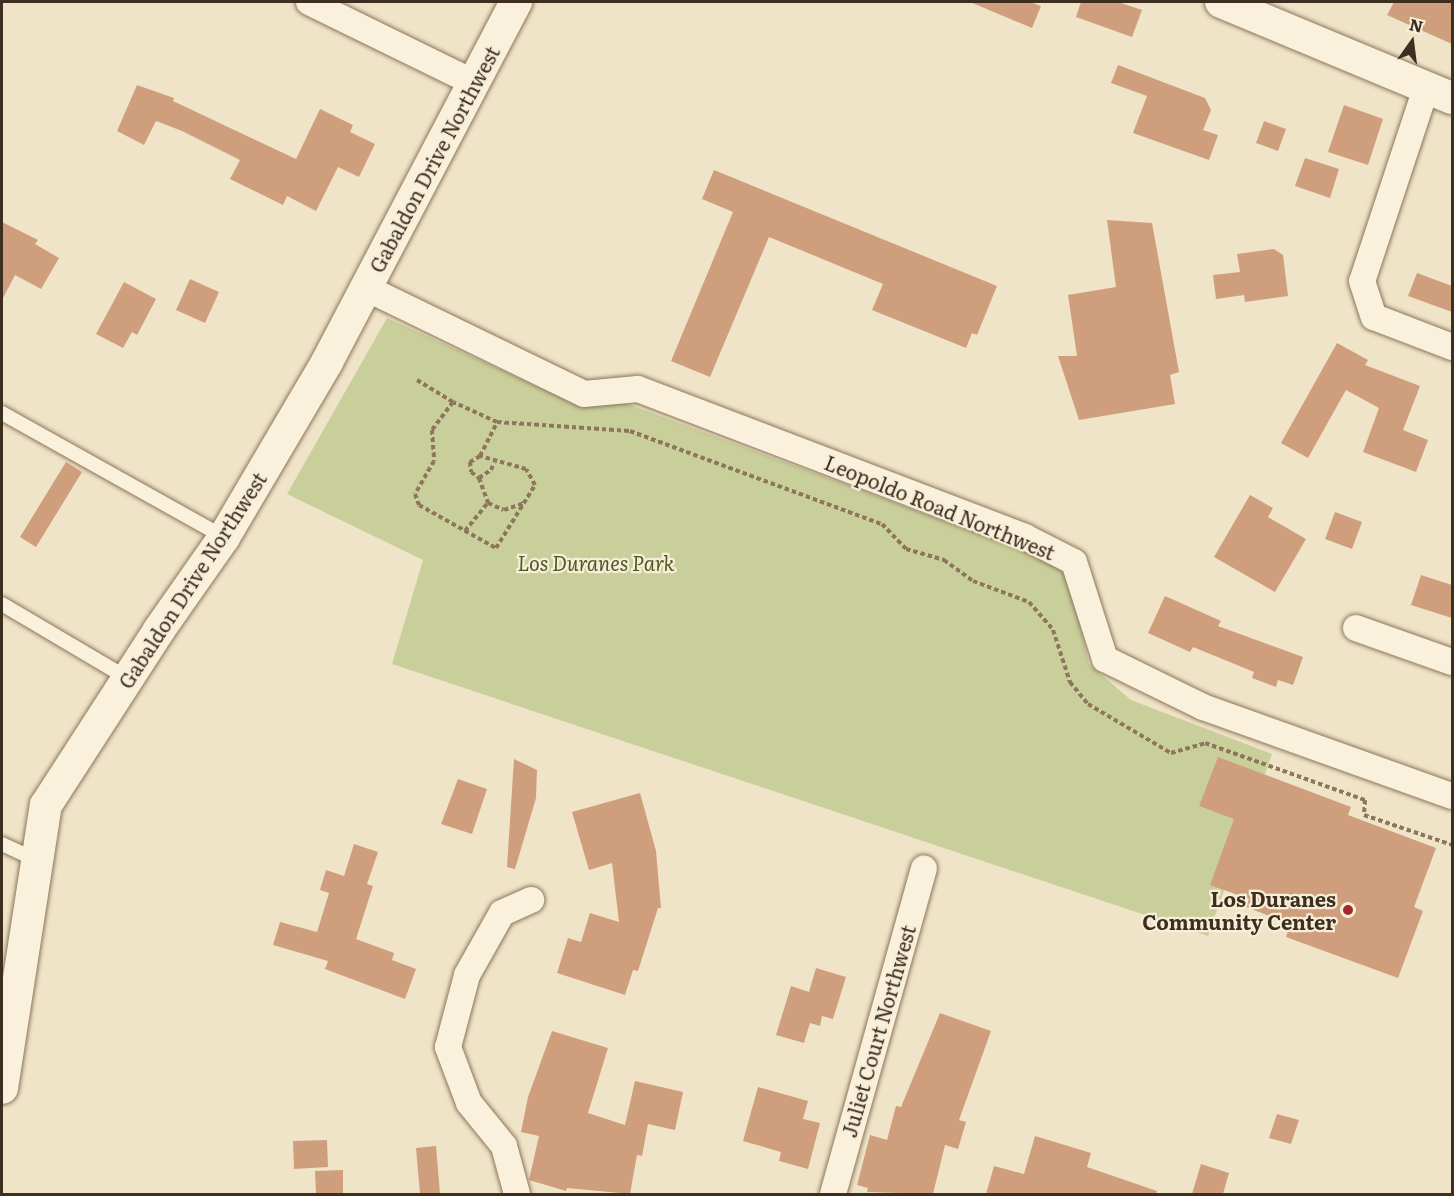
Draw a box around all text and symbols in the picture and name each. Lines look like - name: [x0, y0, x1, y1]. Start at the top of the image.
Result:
- text: N: [1407, 11, 1426, 38]
- north arrow: [1382, 12, 1442, 72]
- street label: Gabaldon Drive Northwest: [364, 42, 504, 276]
- street label: Leopoldo Road Northwest: [821, 450, 1059, 564]
- street label: Gabaldon Drive Northwest: [113, 467, 271, 693]
- park label: Los Duranes Park: [517, 550, 675, 574]
- place label: Los Duranes Community Center: [1142, 886, 1336, 933]
- marker: Los Duranes Community Center: [1341, 903, 1355, 917]
- street label: Juliet Court Northwest: [836, 922, 920, 1140]

